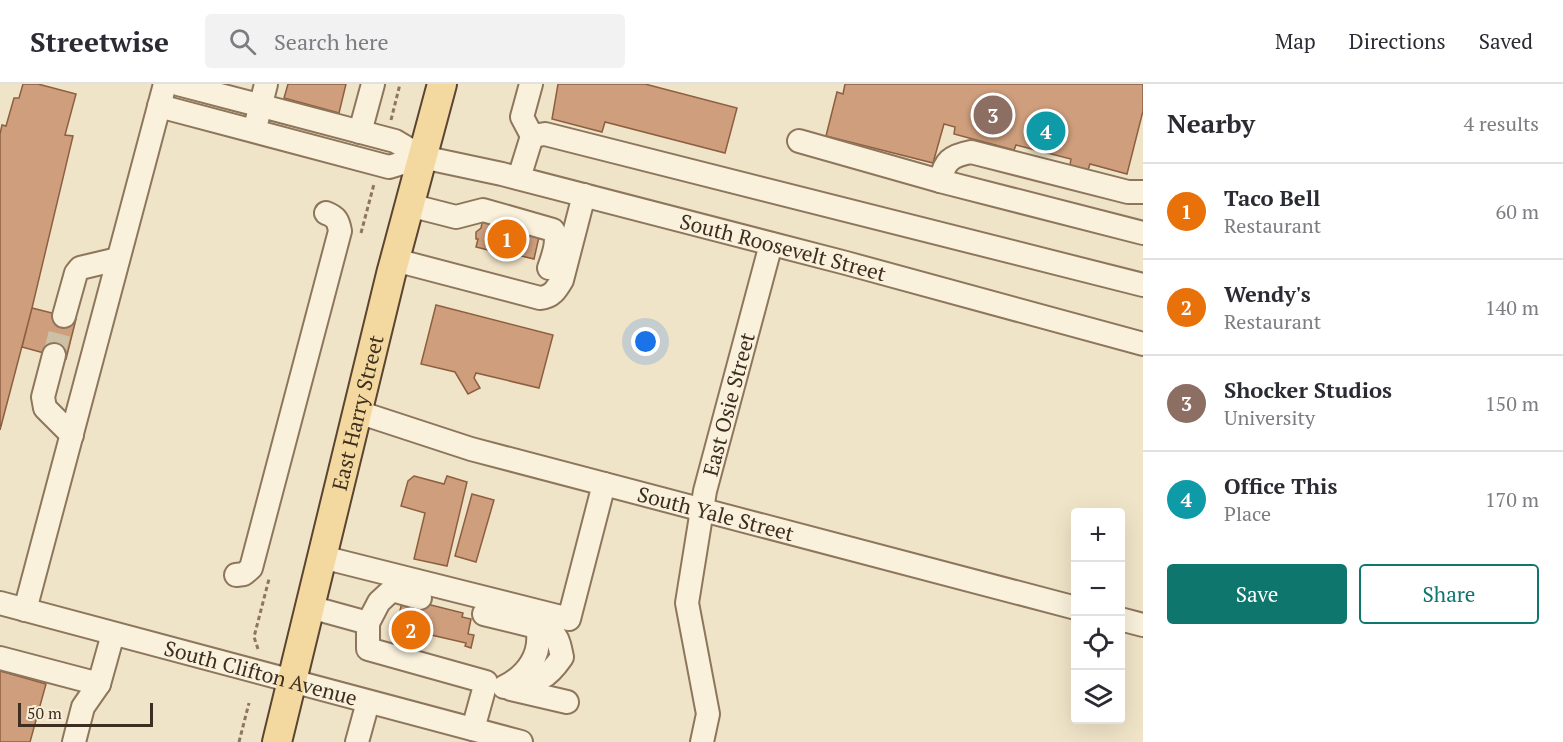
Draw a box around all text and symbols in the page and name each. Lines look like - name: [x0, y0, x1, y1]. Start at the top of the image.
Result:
- search box: [205, 14, 625, 68]
- text: Streetwise: [30, 23, 169, 60]
- icon: search: [226, 25, 259, 58]
- text: Search here: [274, 27, 389, 56]
- text: Map: [1275, 27, 1316, 55]
- text: Directions: [1349, 27, 1446, 55]
- text: Saved: [1479, 27, 1533, 55]
- pin: 3: [974, 93, 1012, 138]
- text: Nearby: [1167, 106, 1255, 140]
- pin: 4: [1026, 108, 1066, 154]
- text: 4 results: [1464, 110, 1539, 137]
- text: Taco Bell: [1224, 183, 1320, 212]
- text: 1: [1181, 198, 1192, 225]
- text: 60 m: [1496, 198, 1539, 225]
- street label: South Roosevelt Street: [677, 207, 890, 287]
- text: Restaurant: [1224, 212, 1321, 239]
- pin: 1: [488, 216, 526, 262]
- text: Wendy's: [1224, 279, 1311, 308]
- text: 2: [1181, 294, 1192, 321]
- text: 140 m: [1485, 294, 1539, 321]
- text: Restaurant: [1224, 308, 1321, 335]
- your location: [631, 327, 660, 356]
- street label: East Osie Street: [696, 329, 761, 479]
- street label: East Harry Street: [325, 332, 390, 493]
- text: Shocker Studios: [1224, 375, 1392, 404]
- text: 3: [1181, 390, 1192, 417]
- text: 150 m: [1485, 390, 1539, 417]
- text: University: [1224, 404, 1315, 431]
- text: Office This: [1224, 471, 1337, 500]
- street label: South Yale Street: [634, 479, 797, 547]
- text: 4: [1181, 486, 1192, 513]
- text: 170 m: [1485, 486, 1539, 513]
- text: Place: [1224, 500, 1271, 527]
- map controls: [1071, 508, 1125, 724]
- button: +: [1071, 508, 1125, 562]
- button: −: [1071, 562, 1125, 616]
- button: Save: [1167, 564, 1347, 624]
- button: Share: [1359, 564, 1539, 624]
- pin: 2: [392, 608, 430, 652]
- button: locate: [1071, 616, 1125, 670]
- street label: South Clifton Avenue: [161, 633, 361, 712]
- button: layers: [1071, 670, 1125, 724]
- scale bar: [18, 700, 153, 728]
- text: 50 m: [27, 702, 62, 724]

